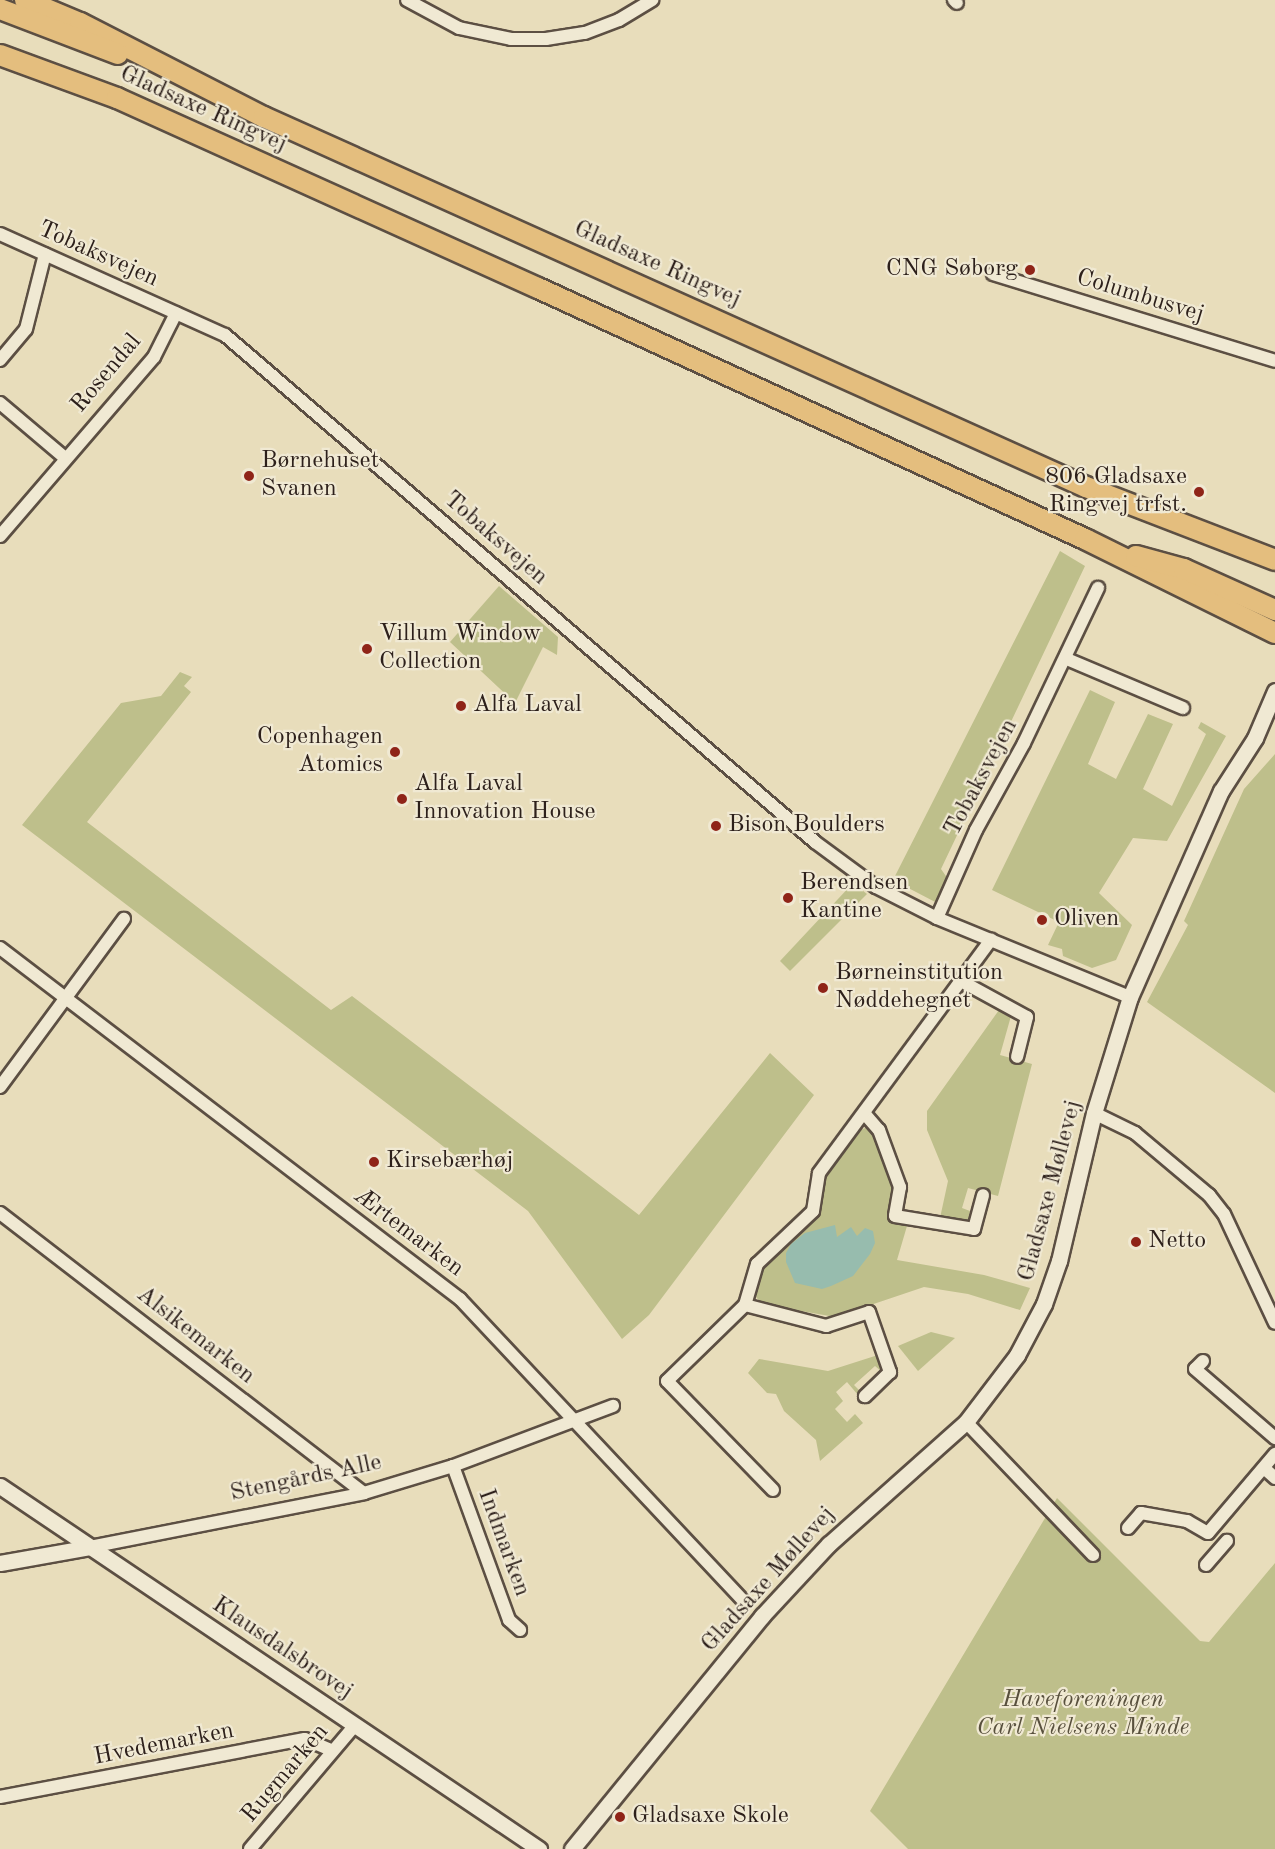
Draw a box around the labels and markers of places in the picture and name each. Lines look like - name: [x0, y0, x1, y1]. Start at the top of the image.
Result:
- place label: CNG Søborg: [886, 256, 1018, 284]
- marker: CNG Søborg: [1023, 263, 1037, 277]
- place label: Børnehuset Svanen: [261, 448, 379, 504]
- place label: 806 Gladsaxe Ringvej trfst.: [1045, 464, 1187, 520]
- marker: Børnehuset Svanen: [242, 469, 256, 483]
- marker: 806 Gladsaxe Ringvej trfst.: [1192, 485, 1206, 499]
- place label: Villum Window Collection: [379, 621, 541, 677]
- marker: Villum Window Collection: [360, 642, 374, 656]
- place label: Alfa Laval: [473, 692, 582, 720]
- marker: Alfa Laval: [454, 699, 468, 713]
- place label: Copenhagen Atomics: [257, 724, 383, 780]
- marker: Copenhagen Atomics: [388, 745, 402, 759]
- place label: Alfa Laval Innovation House: [414, 771, 596, 827]
- marker: Alfa Laval Innovation House: [395, 792, 409, 806]
- place label: Bison Boulders: [728, 812, 885, 840]
- marker: Bison Boulders: [709, 819, 723, 833]
- place label: Berendsen Kantine: [800, 870, 908, 926]
- marker: Berendsen Kantine: [781, 891, 795, 905]
- place label: Oliven: [1054, 906, 1119, 934]
- marker: Oliven: [1035, 913, 1049, 927]
- place label: Børneinstitution Nøddehegnet: [835, 960, 1003, 1016]
- marker: Børneinstitution Nøddehegnet: [816, 981, 830, 995]
- place label: Kirsebærhøj: [386, 1148, 513, 1176]
- marker: Kirsebærhøj: [367, 1155, 381, 1169]
- place label: Netto: [1148, 1228, 1206, 1256]
- marker: Netto: [1129, 1235, 1143, 1249]
- place label: Gladsaxe Skole: [632, 1803, 789, 1831]
- marker: Gladsaxe Skole: [613, 1810, 627, 1824]

